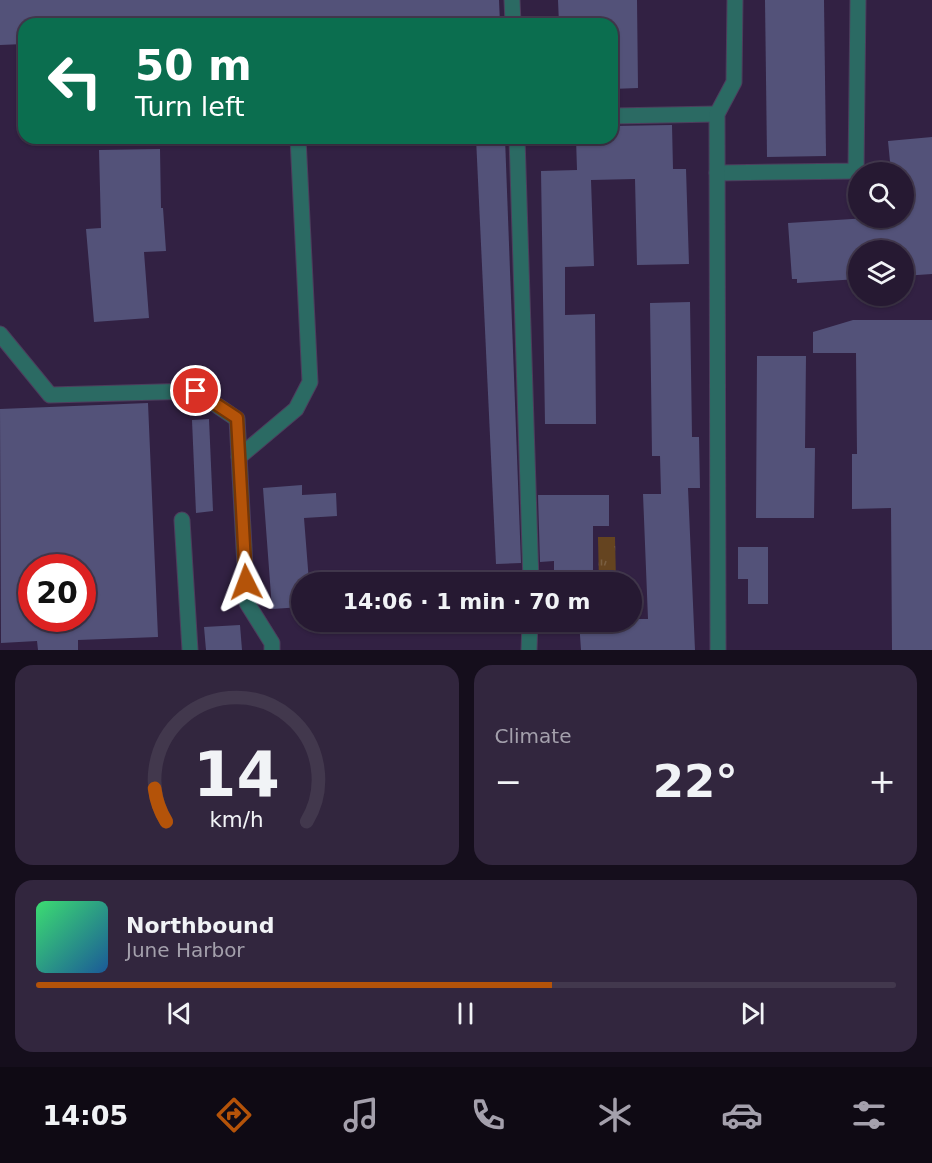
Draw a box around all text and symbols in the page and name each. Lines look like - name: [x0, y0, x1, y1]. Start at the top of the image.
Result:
- text: 50 m: [135, 41, 252, 90]
- icon: left: [36, 42, 114, 120]
- text: Turn left: [135, 91, 245, 122]
- map controls: [848, 162, 914, 306]
- button: search: [848, 162, 914, 228]
- button: layers: [848, 240, 914, 306]
- pin: [170, 365, 221, 416]
- icon: arrive: [179, 374, 212, 407]
- position arrow: [214, 550, 278, 614]
- speed limit sign: 20: [18, 554, 96, 632]
- text: 14:06 · 1 min · 70 m: [343, 589, 590, 614]
- text: Climate: [495, 724, 571, 748]
- text: 14: [193, 738, 280, 811]
- text: 22°: [653, 755, 738, 808]
- text: −: [495, 762, 522, 801]
- text: +: [868, 762, 896, 801]
- text: km/h: [210, 807, 264, 832]
- text: Northbound: [126, 913, 275, 938]
- text: June Harbor: [126, 938, 245, 962]
- icon: previous: [163, 997, 196, 1030]
- icon: pause: [449, 997, 482, 1030]
- icon: next: [736, 997, 769, 1030]
- icon: directions: [213, 1094, 255, 1136]
- icon: music: [340, 1094, 382, 1136]
- icon: phone: [467, 1094, 509, 1136]
- icon: climate: [594, 1094, 636, 1136]
- icon: car: [721, 1094, 763, 1136]
- icon: filters: [848, 1094, 890, 1136]
- text: 14:05: [42, 1100, 128, 1131]

